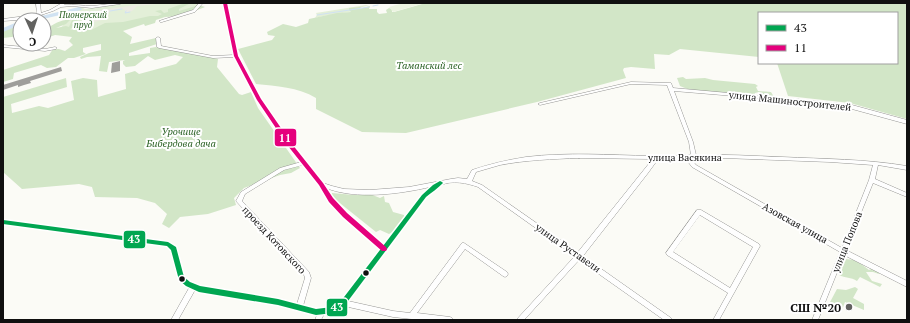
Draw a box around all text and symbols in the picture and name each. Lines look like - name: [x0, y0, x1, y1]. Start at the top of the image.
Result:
- park label: Пионерский пруд: [58, 9, 107, 31]
- north arrow: [12, 12, 52, 52]
- legend: [758, 12, 898, 64]
- text: 43: [794, 20, 807, 35]
- text: С: [29, 35, 36, 49]
- text: 11: [794, 40, 807, 55]
- park label: Таманский лес: [396, 59, 463, 72]
- street label: улица Машиностроителей: [727, 88, 852, 114]
- park label: Урочище Бибердова дача: [145, 125, 216, 150]
- line badge: 11: [274, 128, 297, 147]
- text: 11: [279, 131, 291, 145]
- street label: улица Васякина: [647, 151, 722, 164]
- street label: Азовская улица: [760, 200, 830, 246]
- street label: проезд Котовского: [239, 203, 309, 277]
- street label: улица Попова: [828, 210, 865, 275]
- street label: улица Руставели: [532, 220, 603, 275]
- line badge: 43: [123, 230, 146, 249]
- text: 43: [128, 232, 140, 246]
- unlabelled marker: [361, 268, 371, 278]
- unlabelled marker: [177, 274, 187, 284]
- line badge: 43: [326, 298, 348, 317]
- text: 43: [331, 300, 343, 314]
- place label: СШ №20: [790, 300, 841, 315]
- marker: СШ №20: [844, 302, 854, 312]

